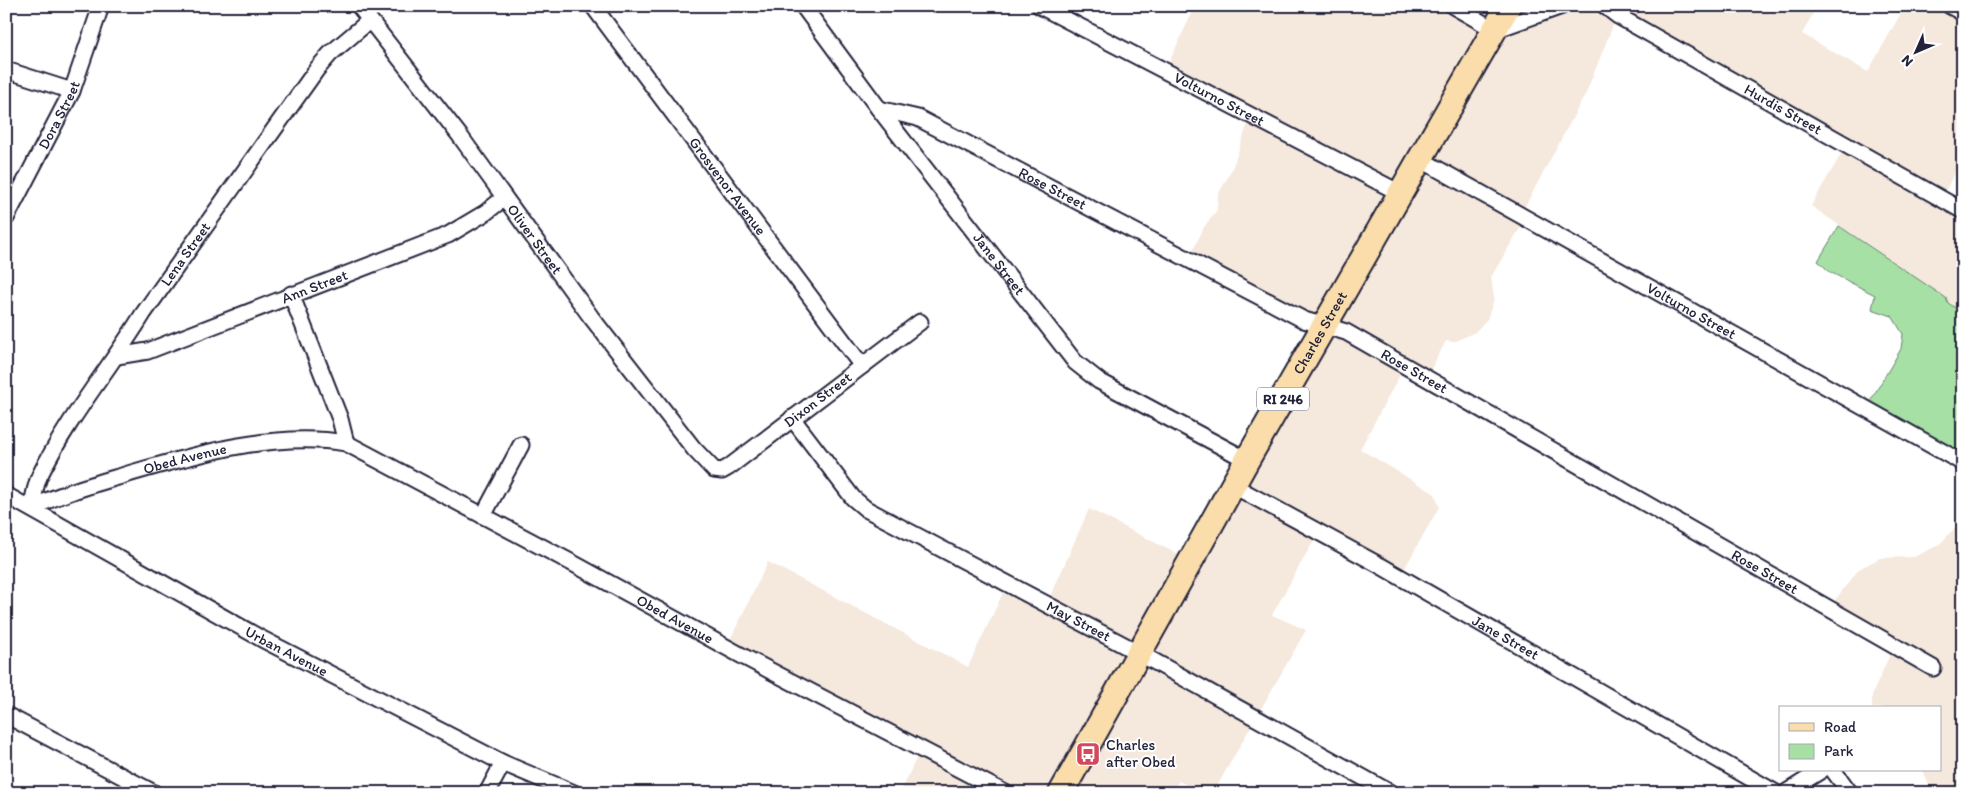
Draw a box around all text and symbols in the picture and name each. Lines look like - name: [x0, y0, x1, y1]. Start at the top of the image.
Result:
- north arrow: [1892, 28, 1942, 78]
- text: N: [1898, 51, 1917, 70]
- street label: Volturno Street: [1171, 68, 1268, 130]
- street label: Dora Street: [34, 78, 84, 152]
- street label: Hurdis Street: [1741, 80, 1825, 139]
- street label: Grosvenor Avenue: [685, 134, 770, 239]
- street label: Rose Street: [1016, 163, 1090, 214]
- street label: Oliver Street: [503, 201, 566, 278]
- street label: Lena Street: [157, 218, 215, 290]
- street label: Jane Street: [969, 229, 1029, 299]
- street label: Ann Street: [279, 266, 351, 308]
- street label: Volturno Street: [1644, 279, 1739, 343]
- street label: Charles Street: [1289, 288, 1351, 378]
- street label: Rose Street: [1378, 345, 1451, 397]
- street label: Dixon Street: [780, 368, 855, 431]
- road number: RI 246: [1257, 388, 1309, 410]
- street label: Obed Avenue: [141, 440, 228, 478]
- street label: Rose Street: [1728, 546, 1802, 598]
- street label: Obed Avenue: [633, 591, 716, 647]
- street label: May Street: [1043, 597, 1114, 646]
- street label: Jane Street: [1469, 611, 1542, 664]
- street label: Urban Avenue: [242, 622, 331, 680]
- legend: [1779, 706, 1942, 772]
- text: Road: [1824, 718, 1857, 736]
- place label: Charles after Obed: [1106, 736, 1175, 771]
- bus stop icon: Charles after Obed: [1075, 741, 1101, 767]
- text: Park: [1824, 742, 1854, 760]

